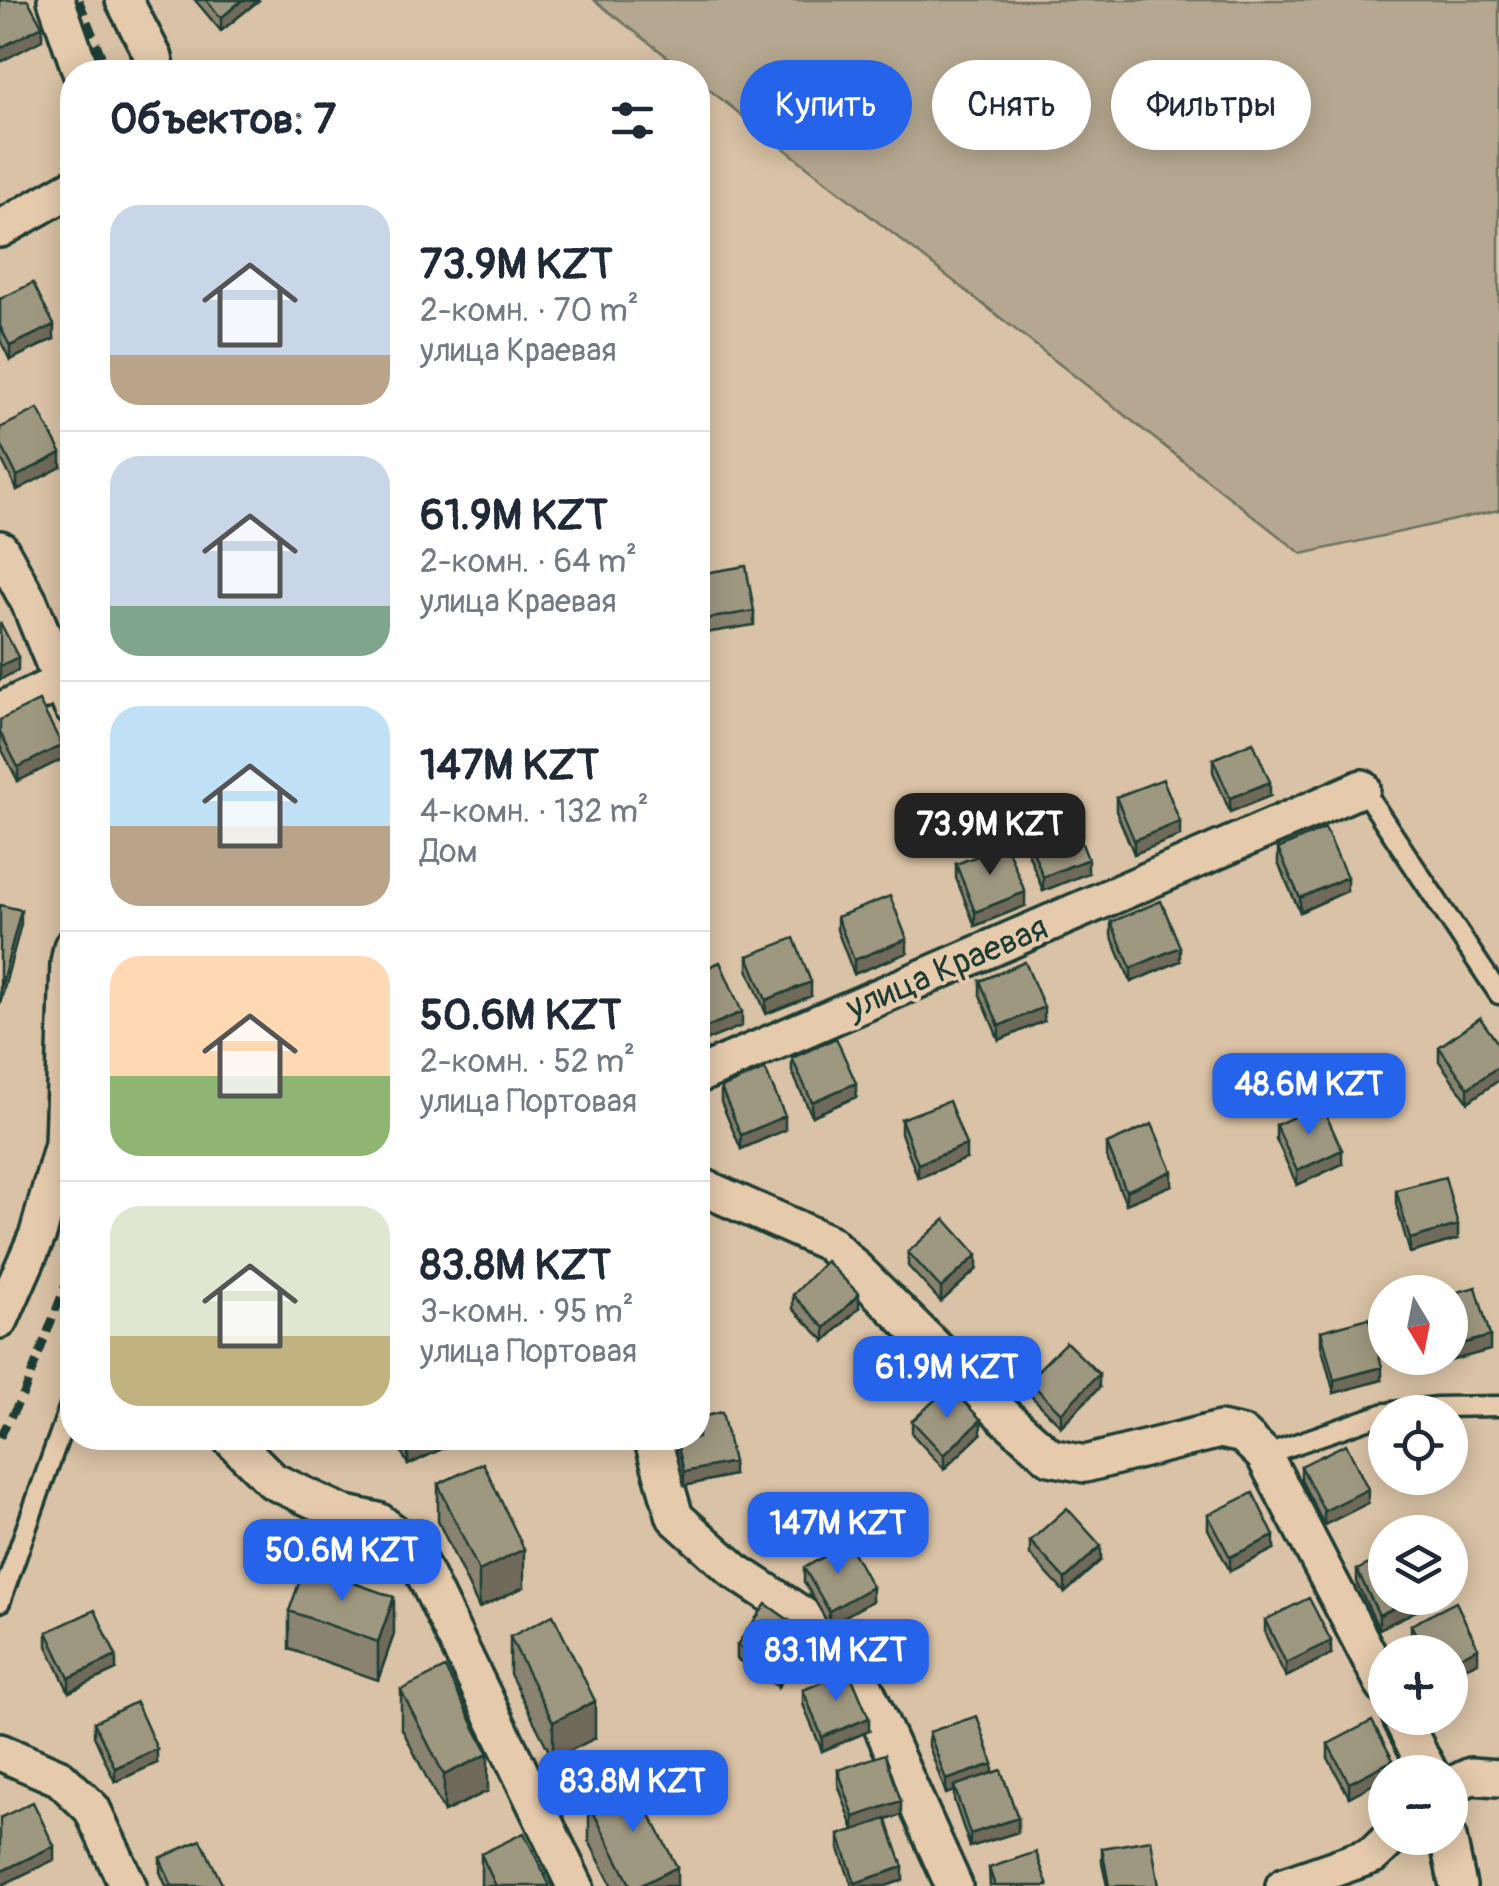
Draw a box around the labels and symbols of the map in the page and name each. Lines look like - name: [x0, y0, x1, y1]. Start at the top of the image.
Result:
- pin: 73.9M KZT: [876, 793, 1104, 878]
- street label: улица Краевая: [839, 906, 1054, 1031]
- pin: 48.6M KZT: [1195, 1053, 1423, 1138]
- north arrow: [1368, 1275, 1468, 1375]
- pin: 61.9M KZT: [833, 1336, 1061, 1421]
- pin: 147M KZT: [735, 1492, 941, 1577]
- pin: 50.6M KZT: [228, 1519, 456, 1604]
- pin: 83.1M KZT: [722, 1619, 950, 1704]
- pin: 83.8M KZT: [519, 1750, 747, 1835]

